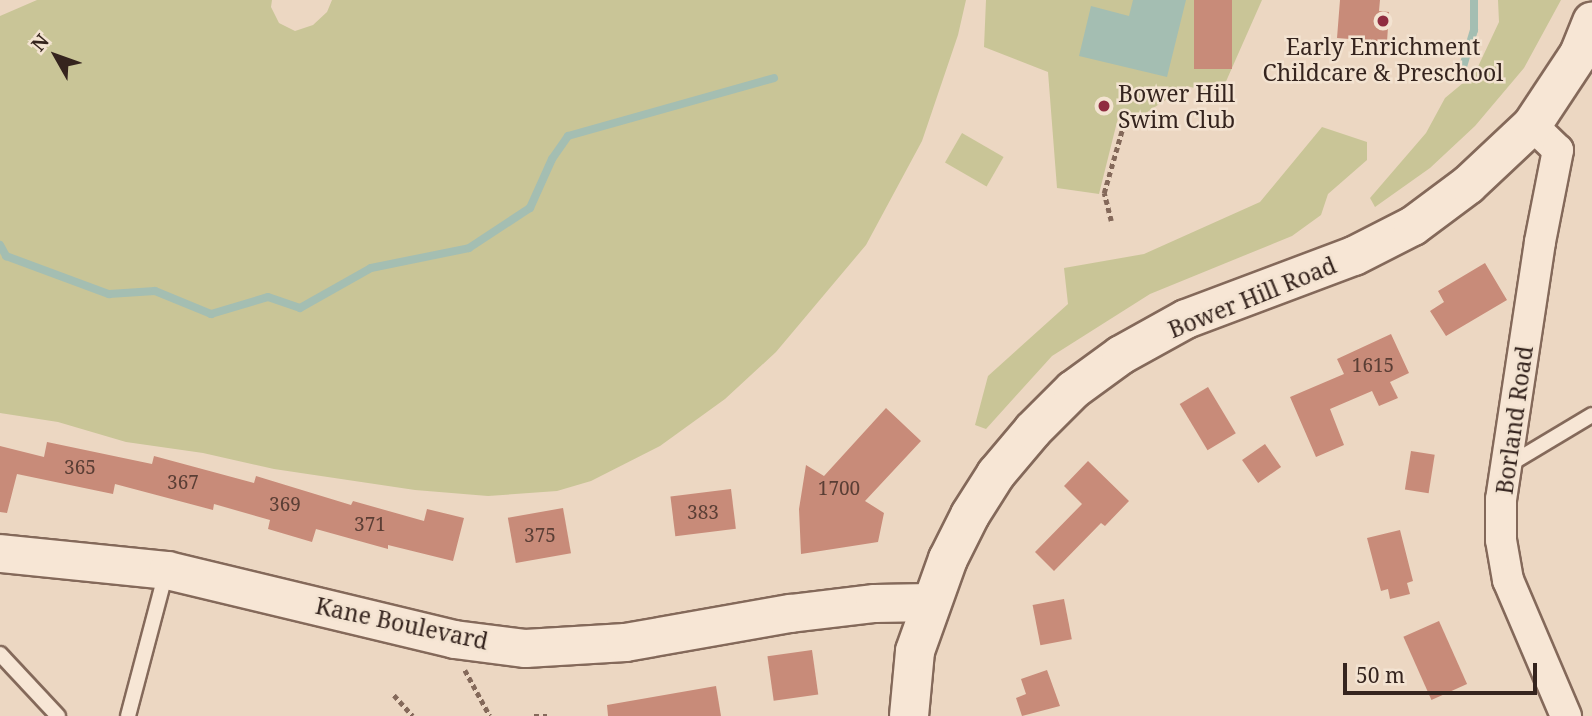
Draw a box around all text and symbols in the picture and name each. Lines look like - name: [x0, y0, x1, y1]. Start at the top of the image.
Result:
- marker: Early Enrichment Childcare & Preschool: [1375, 13, 1391, 29]
- north arrow: [21, 21, 91, 91]
- text: N: [25, 28, 55, 57]
- place label: Early Enrichment Childcare & Preschool: [1263, 32, 1503, 86]
- place label: Bower Hill Swim Club: [1118, 79, 1235, 133]
- marker: Bower Hill Swim Club: [1096, 98, 1112, 114]
- street label: Bower Hill Road: [1164, 251, 1340, 343]
- street label: Borland Road: [1490, 344, 1538, 496]
- house number: 1615: [1352, 355, 1394, 377]
- house number: 365: [64, 457, 96, 479]
- house number: 367: [167, 472, 199, 494]
- house number: 1700: [818, 478, 860, 500]
- house number: 369: [269, 494, 301, 516]
- house number: 383: [687, 502, 719, 524]
- house number: 371: [354, 514, 386, 536]
- house number: 375: [524, 525, 556, 547]
- street label: Kane Boulevard: [313, 591, 491, 655]
- scale bar: [1347, 650, 1541, 694]
- text: 50 m: [1356, 661, 1405, 689]

